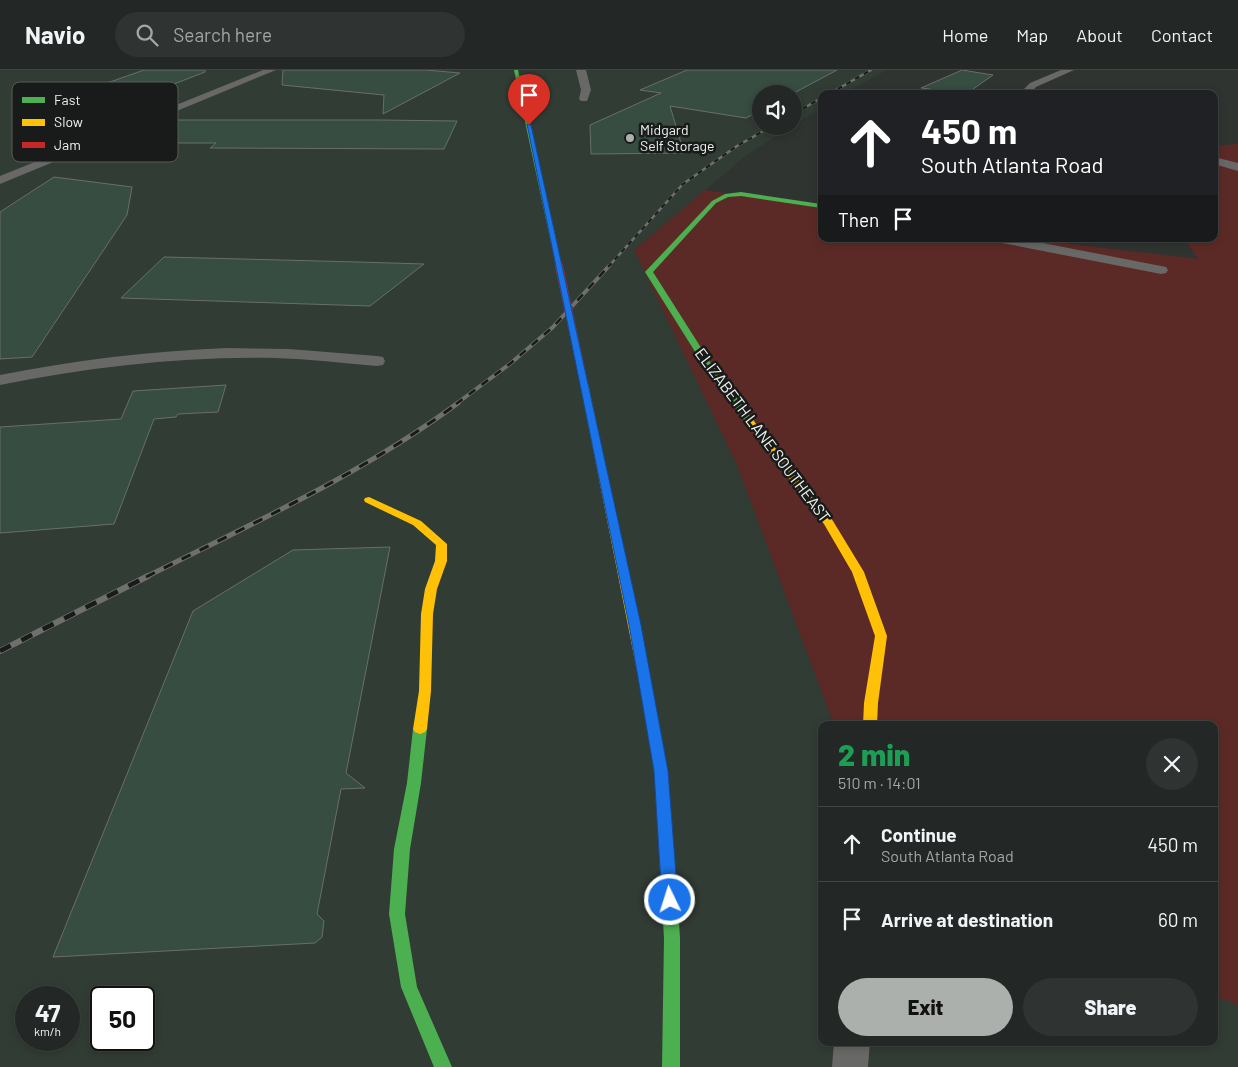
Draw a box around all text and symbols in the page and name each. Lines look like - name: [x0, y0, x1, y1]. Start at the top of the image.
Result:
- search box: [115, 12, 465, 57]
- text: Navio: [25, 20, 85, 49]
- icon: search: [133, 21, 161, 49]
- text: Search here: [173, 23, 272, 46]
- text: Home: [942, 24, 988, 46]
- text: Map: [1016, 24, 1048, 46]
- text: About: [1076, 24, 1123, 46]
- text: Contact: [1151, 24, 1213, 46]
- pin: [508, 74, 550, 125]
- icon: arrive: [515, 81, 543, 109]
- legend: [12, 82, 178, 162]
- map controls: [752, 85, 802, 135]
- button: sound: [752, 85, 802, 135]
- text: Fast: [54, 91, 80, 108]
- text: 450 m: [921, 109, 1017, 151]
- icon: ahead: [838, 110, 903, 175]
- text: Slow: [54, 113, 83, 130]
- place label: Midgard Self Storage: [640, 121, 715, 154]
- marker: Midgard Self Storage: [624, 132, 636, 144]
- text: Jam: [54, 136, 81, 153]
- text: South Atlanta Road: [921, 151, 1103, 177]
- icon: arrive: [889, 205, 917, 233]
- text: Then: [838, 208, 879, 231]
- street label: ELIZABETH LANE SOUTHEAST: [692, 344, 835, 525]
- text: 2 min: [838, 736, 910, 772]
- button: close: [1146, 738, 1198, 790]
- text: 510 m · 14:01: [838, 773, 921, 792]
- text: Continue: [881, 823, 957, 846]
- icon: ahead: [838, 830, 866, 858]
- text: 450 m: [1148, 833, 1198, 856]
- text: South Atlanta Road: [881, 846, 1014, 865]
- position arrow: [643, 873, 695, 925]
- icon: arrive: [838, 905, 866, 933]
- text: Arrive at destination: [881, 908, 1053, 931]
- text: 60 m: [1158, 908, 1198, 931]
- button: Exit: [838, 978, 1013, 1036]
- button: Share: [1023, 978, 1198, 1036]
- speed limit sign: 50: [90, 986, 155, 1051]
- text: 47: [35, 997, 60, 1027]
- text: km/h: [34, 1024, 61, 1038]

